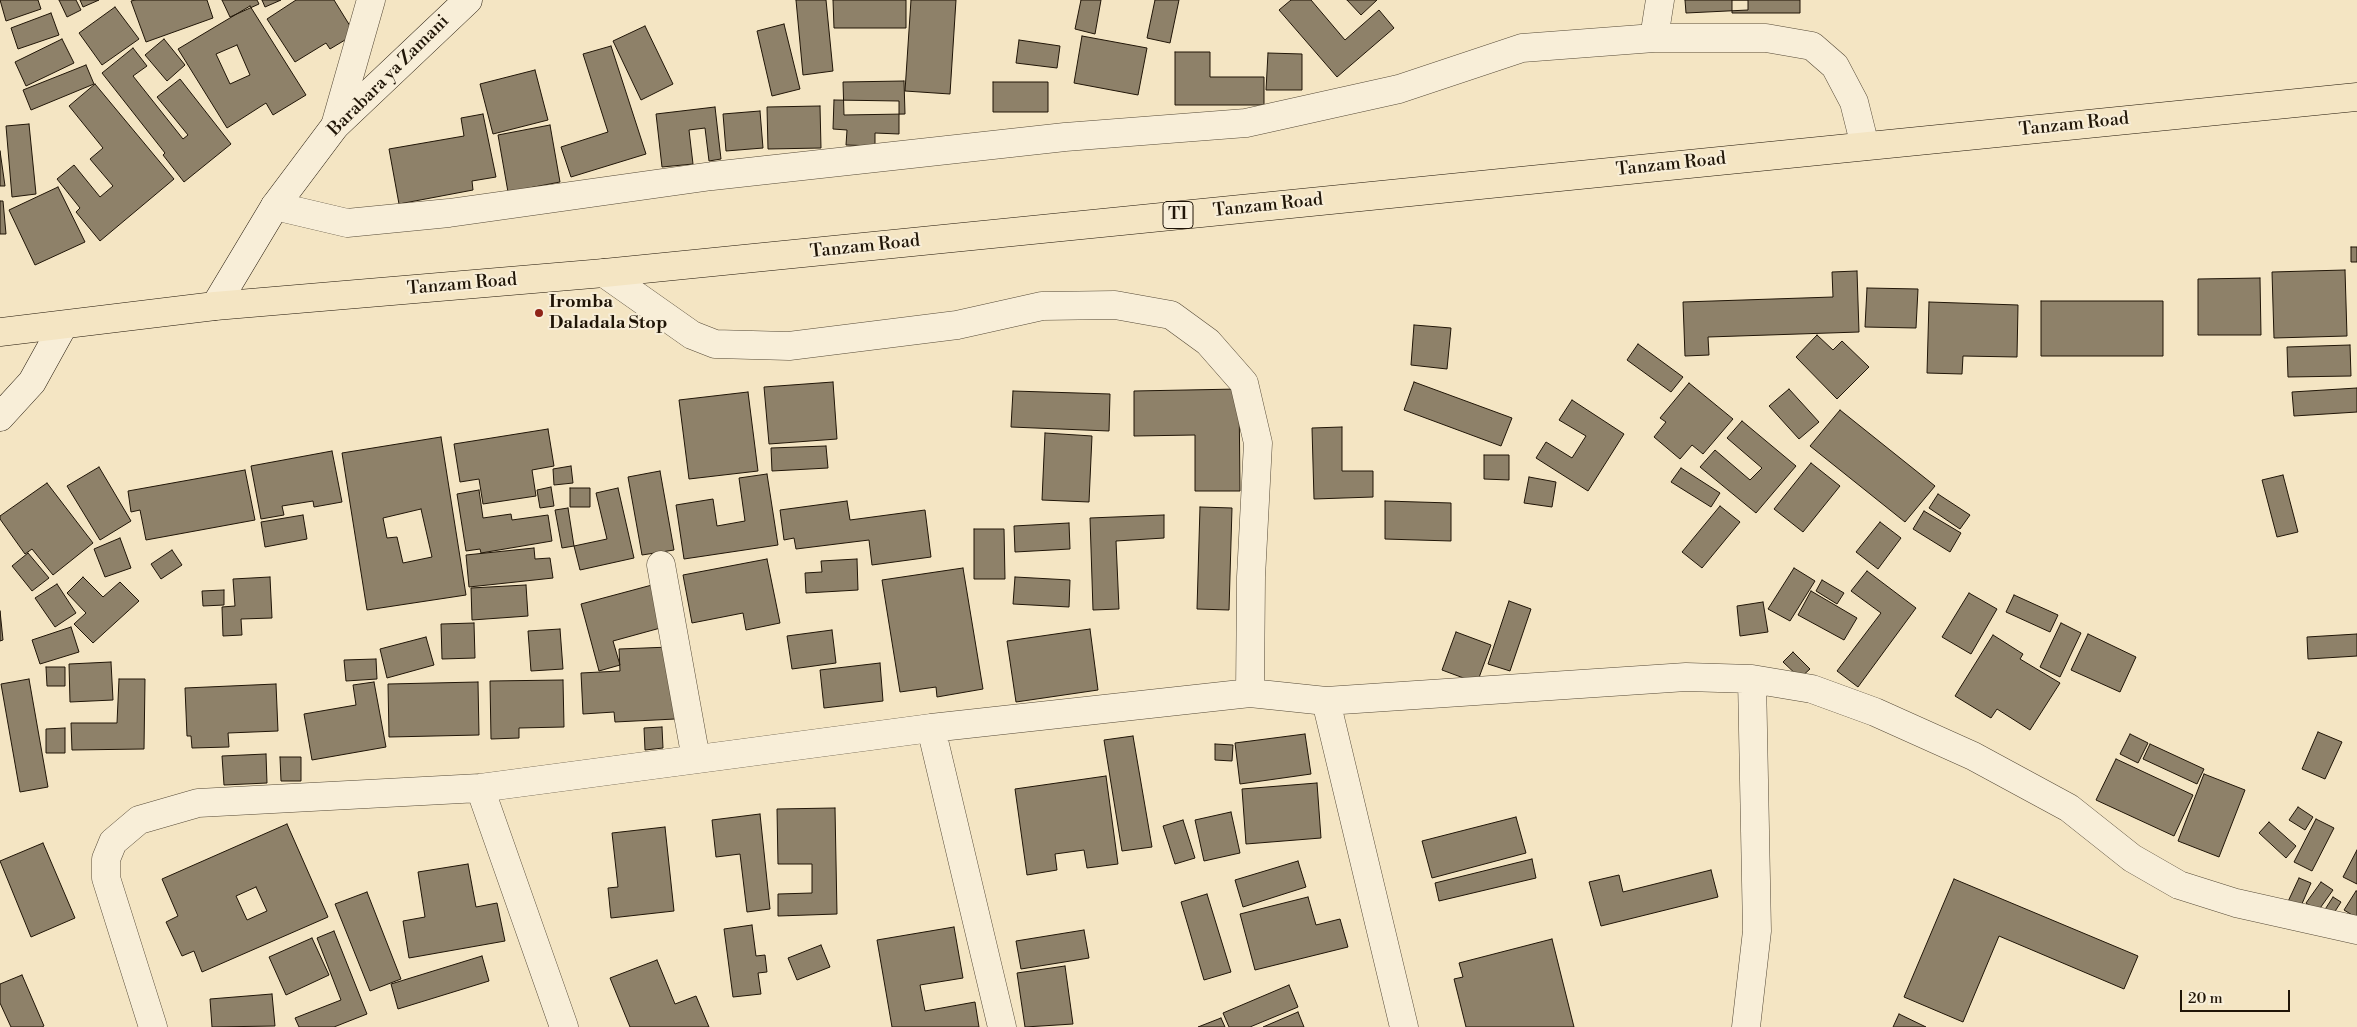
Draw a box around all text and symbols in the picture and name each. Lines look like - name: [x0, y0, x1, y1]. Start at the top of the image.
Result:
- street label: Barabara ya Zamani: [324, 11, 454, 141]
- street label: Tanzam Road: [2018, 108, 2130, 142]
- street label: Tanzam Road: [1615, 148, 1727, 182]
- street label: Tanzam Road: [1212, 189, 1324, 223]
- road number: T1: [1163, 202, 1193, 228]
- street label: Tanzam Road: [809, 230, 921, 264]
- street label: Tanzam Road: [406, 269, 518, 301]
- place label: Iromba Daladala Stop: [549, 292, 667, 334]
- marker: Iromba Daladala Stop: [533, 307, 545, 319]
- scale bar: [2182, 980, 2292, 1012]
- text: 20 m: [2188, 989, 2223, 1008]

